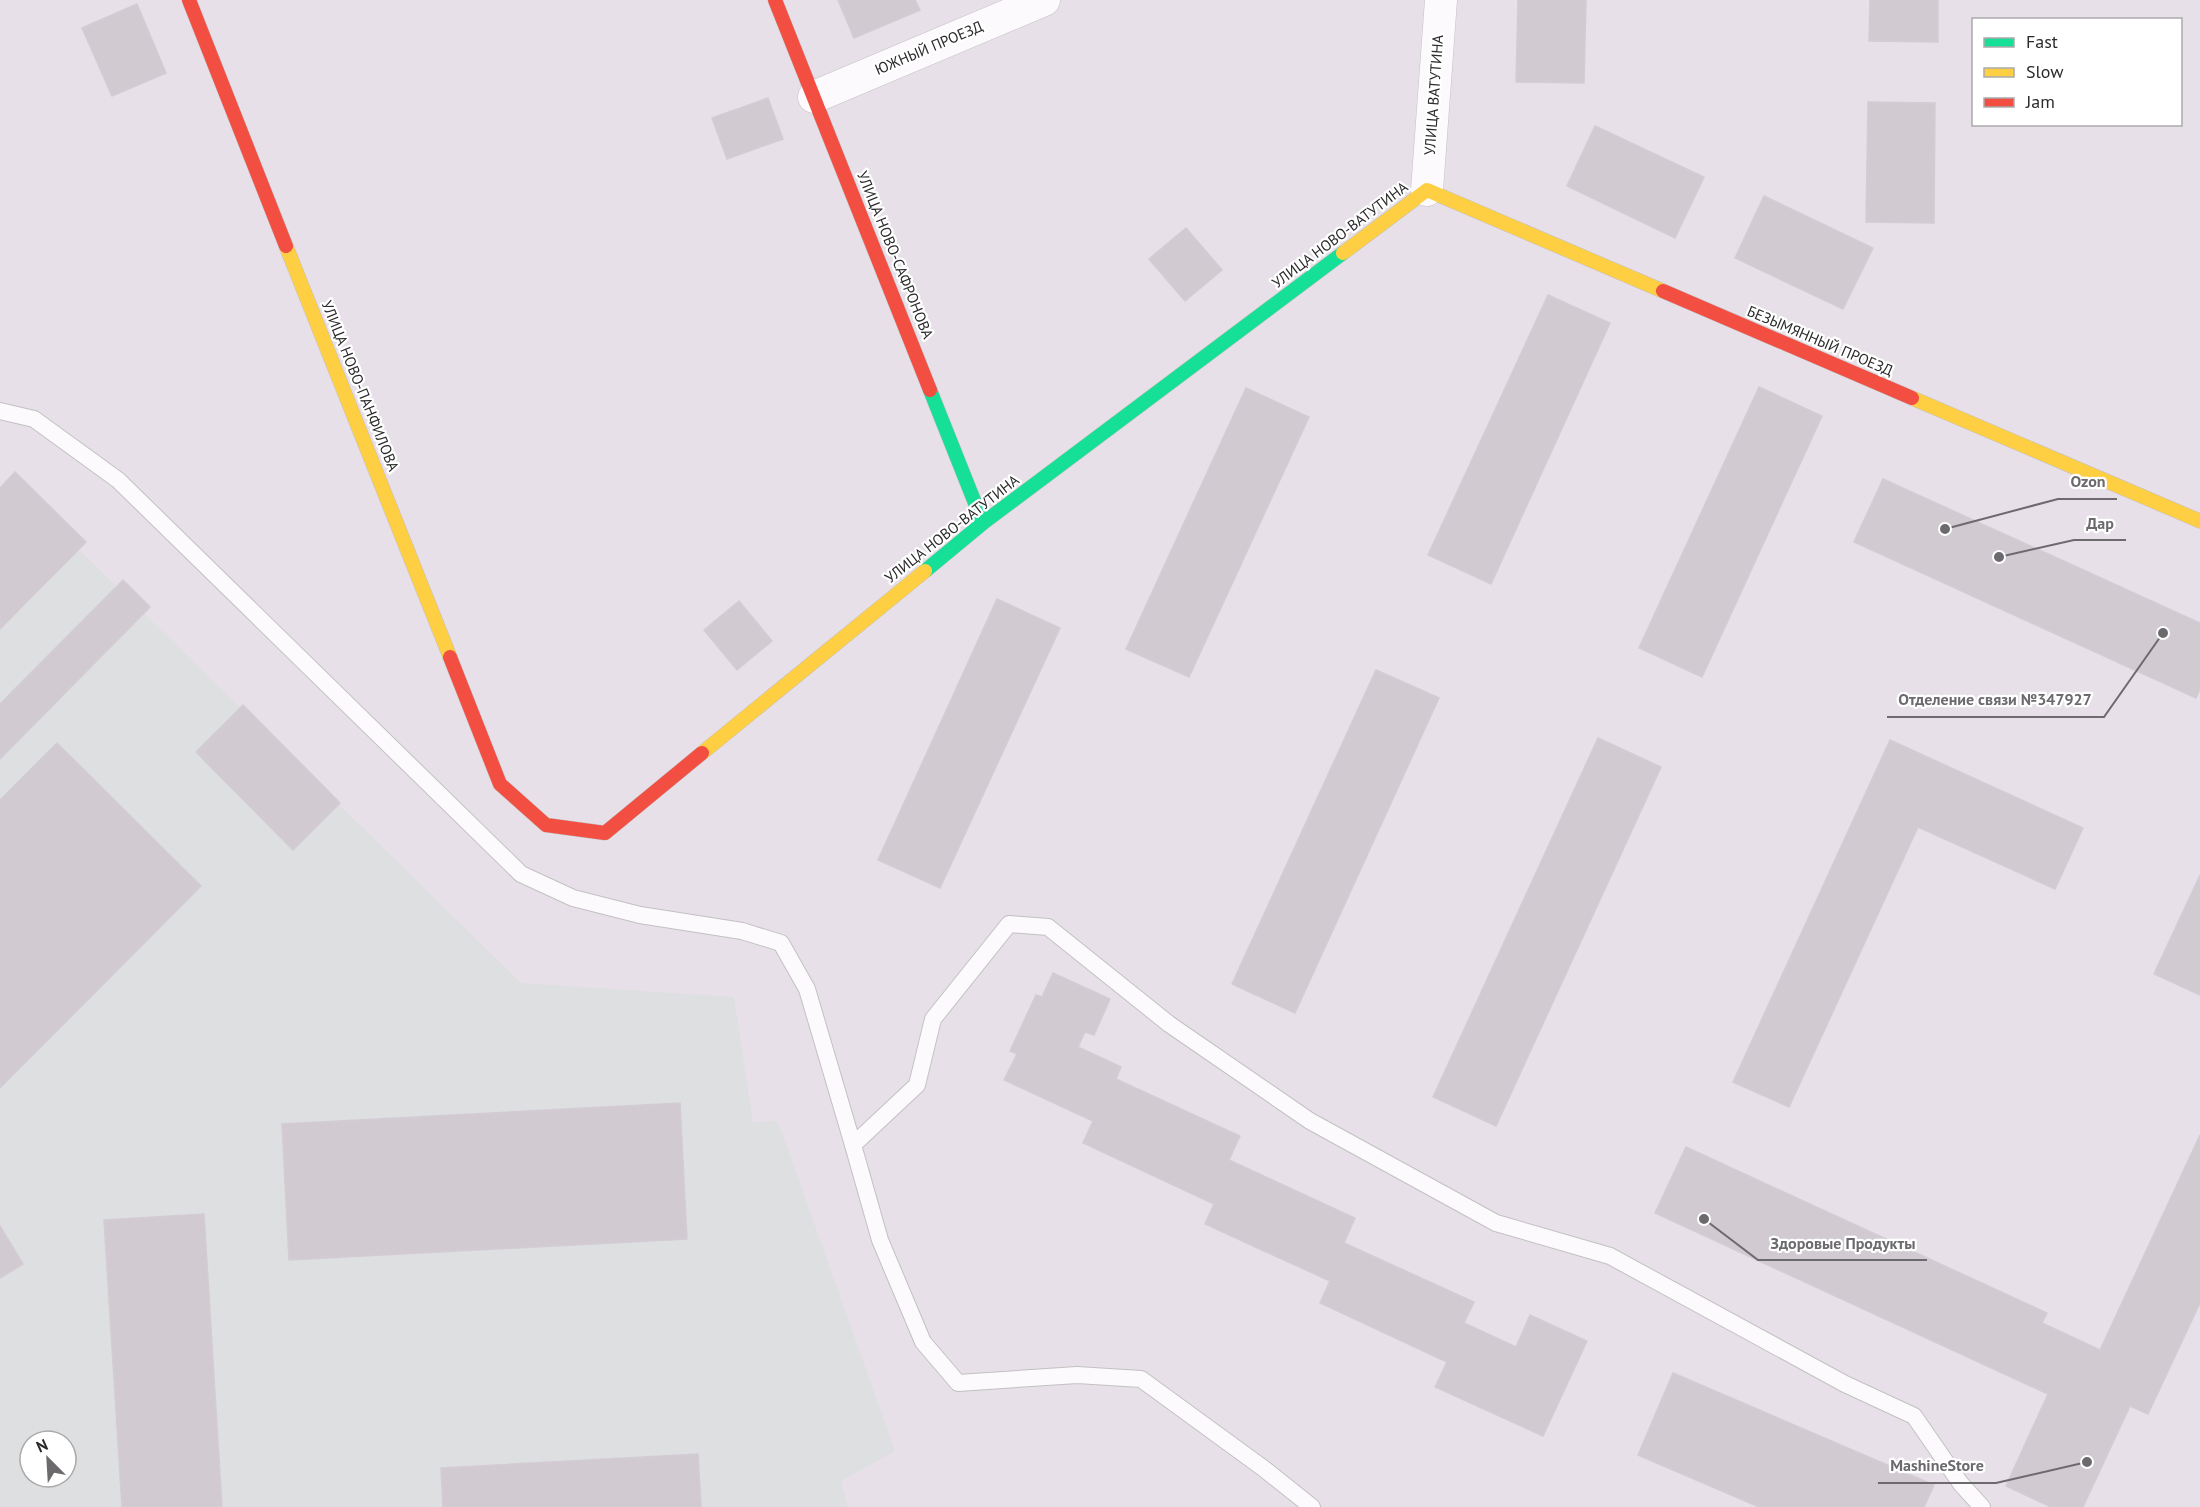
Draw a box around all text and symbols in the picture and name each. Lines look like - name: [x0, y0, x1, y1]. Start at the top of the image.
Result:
- street label: ЮЖНЫЙ ПРОЕЗД: [872, 16, 986, 79]
- legend: [1972, 18, 2182, 126]
- text: Fast: [2026, 30, 2058, 53]
- street label: УЛИЦА ВАТУТИНА: [1420, 34, 1447, 156]
- text: Slow: [2026, 60, 2064, 83]
- text: Jam: [2025, 90, 2055, 113]
- street label: УЛИЦА НОВО-САФРОНОВА: [853, 168, 938, 342]
- street label: УЛИЦА НОВО-ВАТУТИНА: [1268, 177, 1412, 292]
- street label: УЛИЦА НОВО-ПАНФИЛОВА: [317, 298, 404, 474]
- street label: БЕЗЫМЯННЫЙ ПРОЕЗД: [1744, 301, 1896, 380]
- callout: Ozon: [2058, 465, 2117, 499]
- street label: УЛИЦА НОВО-ВАТУТИНА: [881, 470, 1023, 587]
- text: Ozon: [2071, 471, 2105, 491]
- callout: Дар: [2074, 506, 2126, 540]
- text: Дар: [2086, 513, 2114, 533]
- callout: Отделение связи №347927: [1887, 683, 2104, 717]
- text: Отделение связи №347927: [1898, 689, 2092, 709]
- callout: Здоровые Продукты: [1758, 1226, 1927, 1260]
- text: Здоровые Продукты: [1771, 1233, 1915, 1253]
- north arrow: [18, 1429, 78, 1489]
- text: N: [33, 1434, 51, 1457]
- callout: MashineStore: [1878, 1449, 1996, 1483]
- text: MashineStore: [1890, 1455, 1984, 1475]

